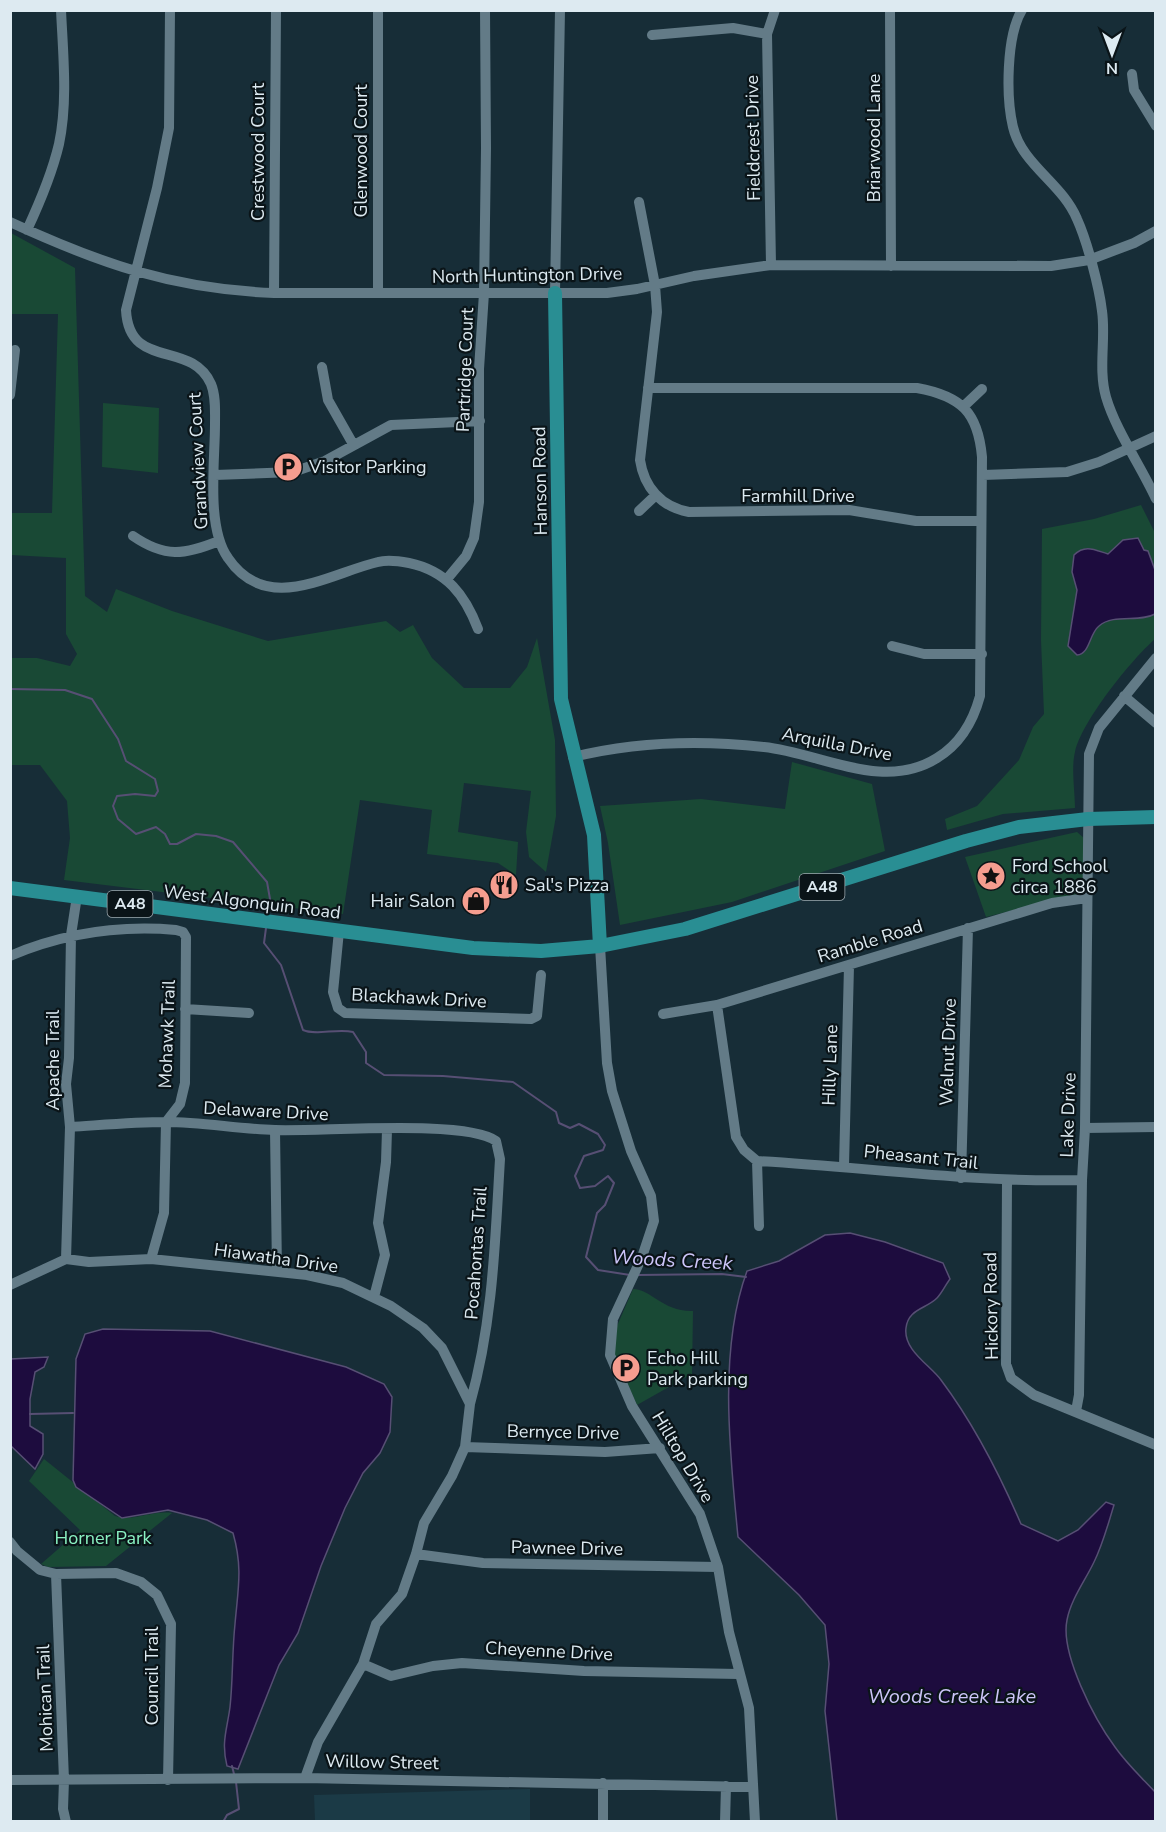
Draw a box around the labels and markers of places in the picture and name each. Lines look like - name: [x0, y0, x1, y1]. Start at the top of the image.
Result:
- parking icon: Visitor Parking: [272, 451, 304, 483]
- place label: Visitor Parking: [308, 455, 427, 479]
- place label: Ford School circa 1886: [1012, 854, 1109, 899]
- place icon: Ford School circa 1886: [975, 860, 1007, 892]
- restaurant icon: Sal's Pizza: [488, 869, 520, 901]
- place label: Sal's Pizza: [525, 873, 609, 897]
- shop icon: Hair Salon: [460, 885, 492, 917]
- place label: Hair Salon: [370, 889, 455, 913]
- place label: Echo Hill Park parking: [647, 1346, 748, 1391]
- parking icon: Echo Hill Park parking: [610, 1352, 642, 1384]

